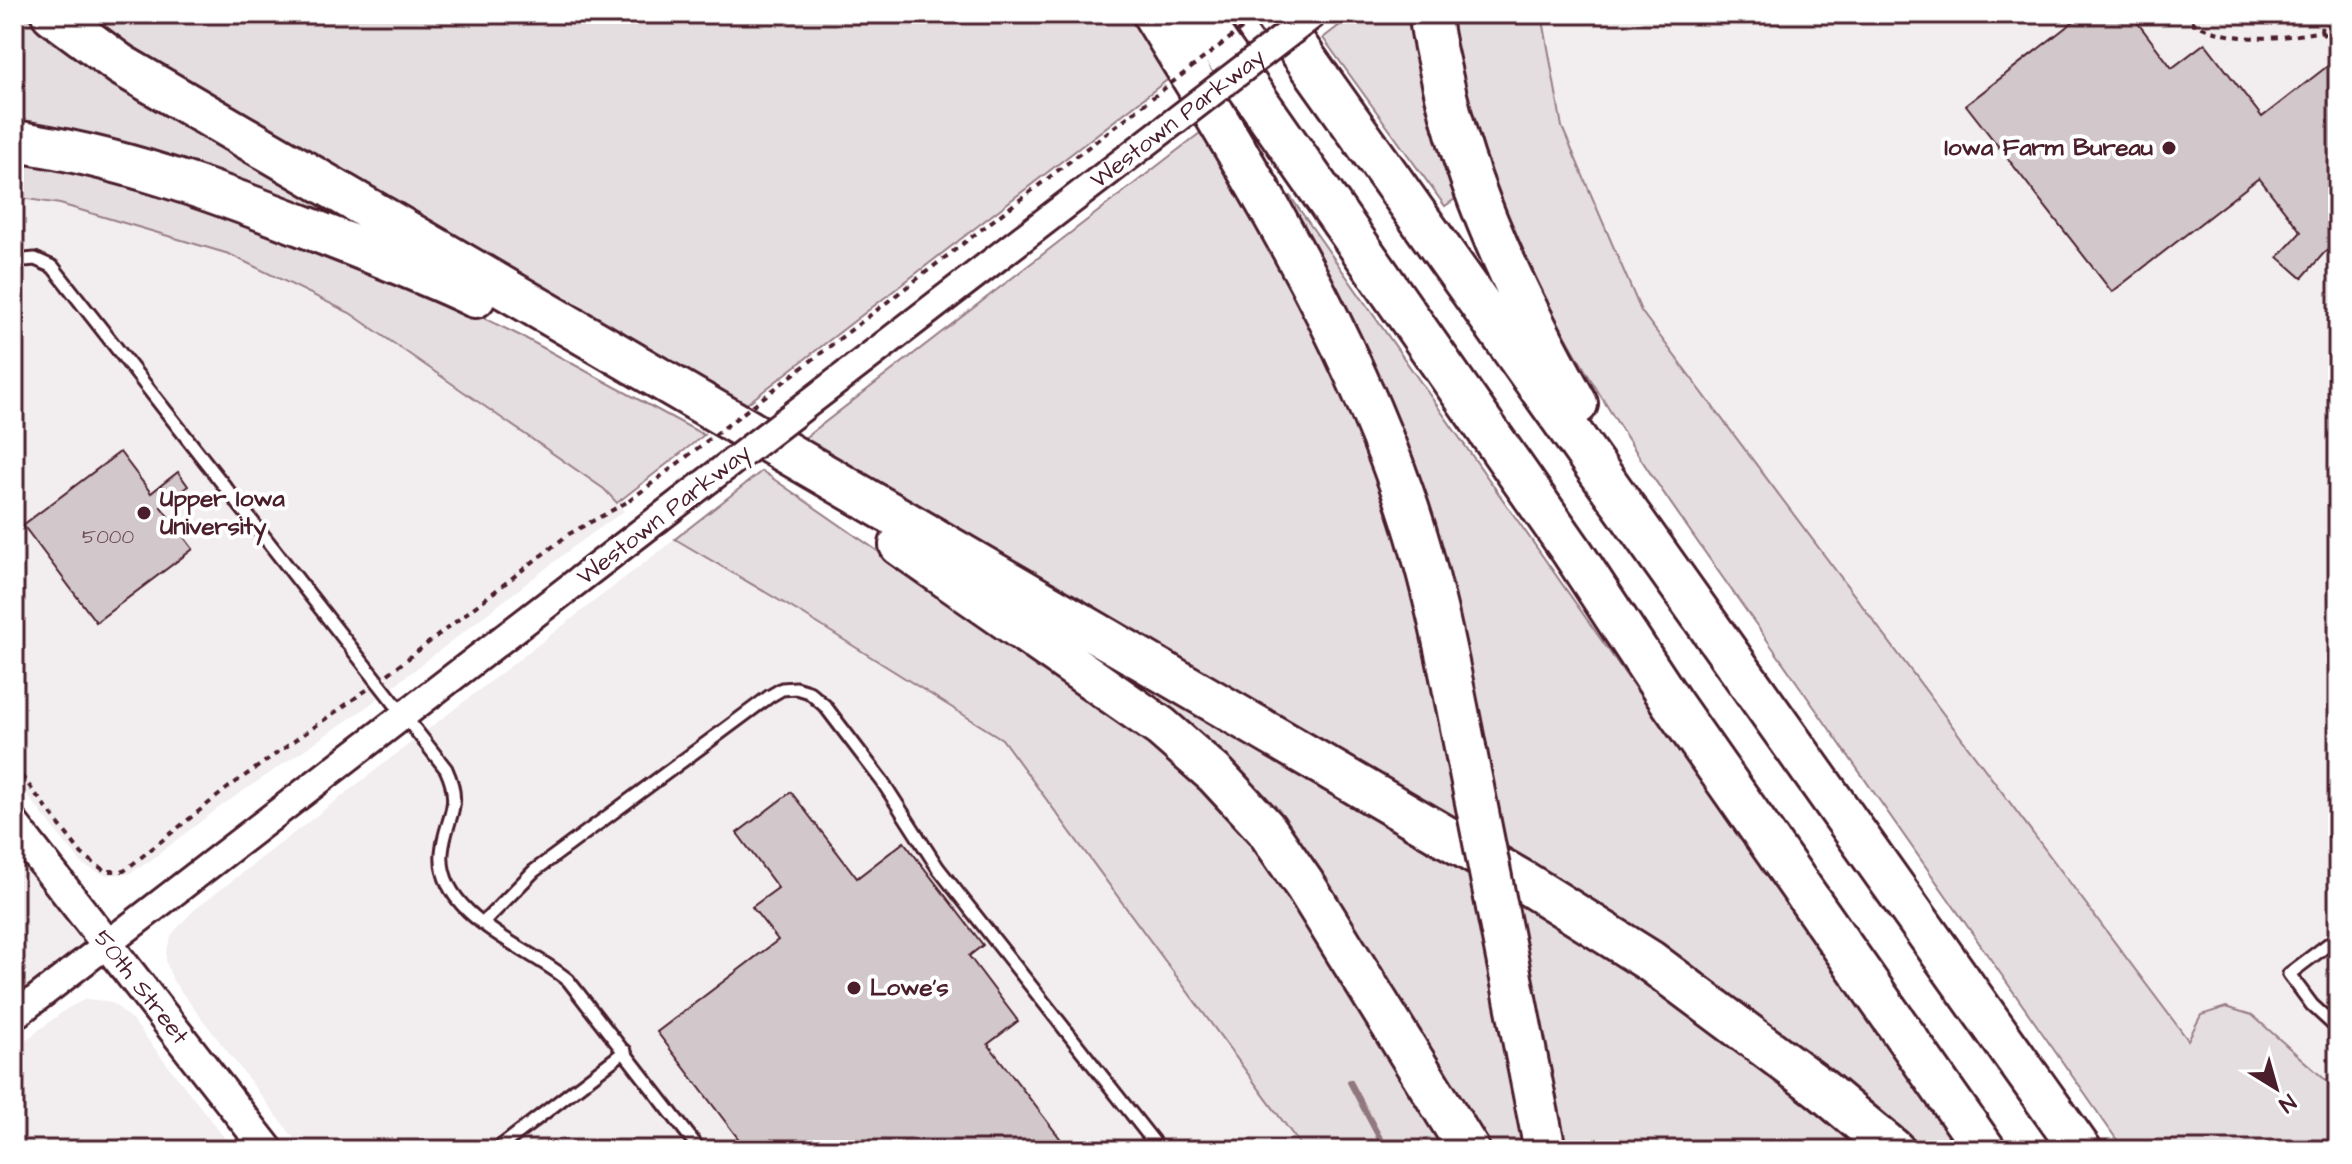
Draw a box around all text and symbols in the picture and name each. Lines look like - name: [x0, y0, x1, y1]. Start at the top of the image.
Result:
- street label: Westown Parkway: [1083, 41, 1273, 197]
- place label: Iowa Farm Bureau: [1944, 131, 2153, 165]
- marker: Iowa Farm Bureau: [2160, 139, 2178, 157]
- street label: Westown Parkway: [570, 436, 759, 594]
- place label: Upper Iowa University: [160, 482, 286, 546]
- marker: Upper Iowa University: [135, 504, 153, 522]
- house number: 5000: [82, 523, 134, 551]
- street label: 50th Street: [85, 923, 197, 1052]
- place label: Lowe's: [870, 971, 948, 1005]
- marker: Lowe's: [845, 979, 863, 997]
- north arrow: [2236, 1048, 2316, 1128]
- text: N: [2272, 1086, 2302, 1119]

